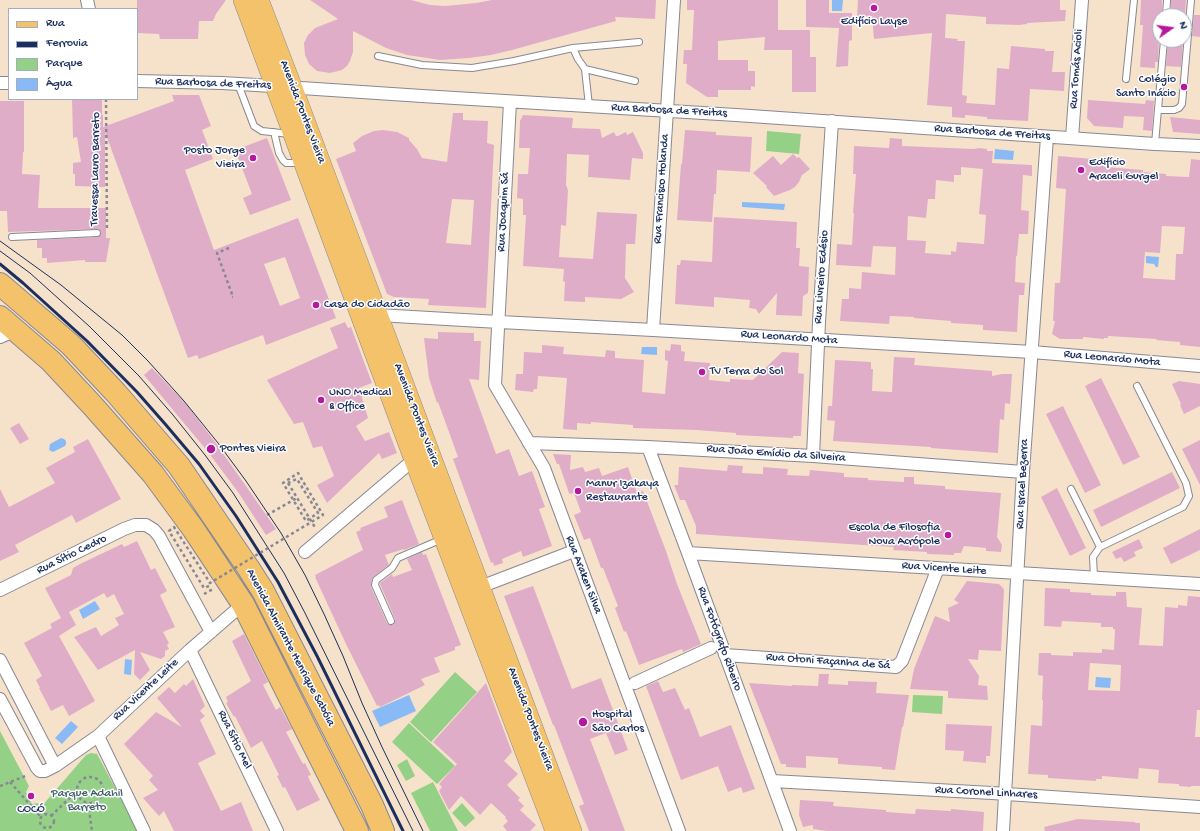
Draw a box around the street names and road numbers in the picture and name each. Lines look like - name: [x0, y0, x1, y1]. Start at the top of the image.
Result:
- street label: Rua Tomás Acioli: [1067, 29, 1087, 109]
- street label: Avenida Pontes Vieira: [276, 58, 328, 166]
- street label: Rua Barbosa de Freitas: [155, 75, 271, 93]
- street label: Rua Barbosa de Freitas: [611, 101, 727, 121]
- street label: Travessa Lauro Barreto: [88, 112, 104, 226]
- street label: Rua Barbosa de Freitas: [934, 122, 1050, 144]
- street label: Rua Francisco Holanda: [651, 134, 673, 244]
- street label: Rua Joaquim Sá: [495, 172, 513, 252]
- street label: Rua Livreiro Edésio: [812, 230, 832, 324]
- street label: Rua Leonardo Mota: [740, 327, 838, 349]
- street label: Rua Leonardo Mota: [1063, 348, 1161, 370]
- street label: Avenida Pontes Vieira: [390, 361, 442, 469]
- street label: Rua Israel Bezerra: [1013, 439, 1033, 529]
- street label: Rua João Emídio da Silveira: [706, 442, 846, 466]
- street label: Rua Sítio Cedro: [35, 532, 109, 578]
- street label: Rua Araken Silva: [562, 534, 604, 616]
- street label: Rua Vicente Leite: [901, 559, 987, 579]
- street label: Avenida Almirante Henrique Sabóia: [242, 567, 338, 729]
- street label: Rua Fotógrafo Ribeiro: [693, 585, 745, 693]
- street label: Rua Otoni Façanha de Sá: [765, 650, 891, 674]
- street label: Rua Vicente Leite: [110, 656, 182, 724]
- street label: Avenida Pontes Vieira: [504, 665, 556, 773]
- street label: Rua Sítio Mel: [214, 708, 254, 772]
- street label: Rua Coronel Linhares: [934, 783, 1038, 803]

